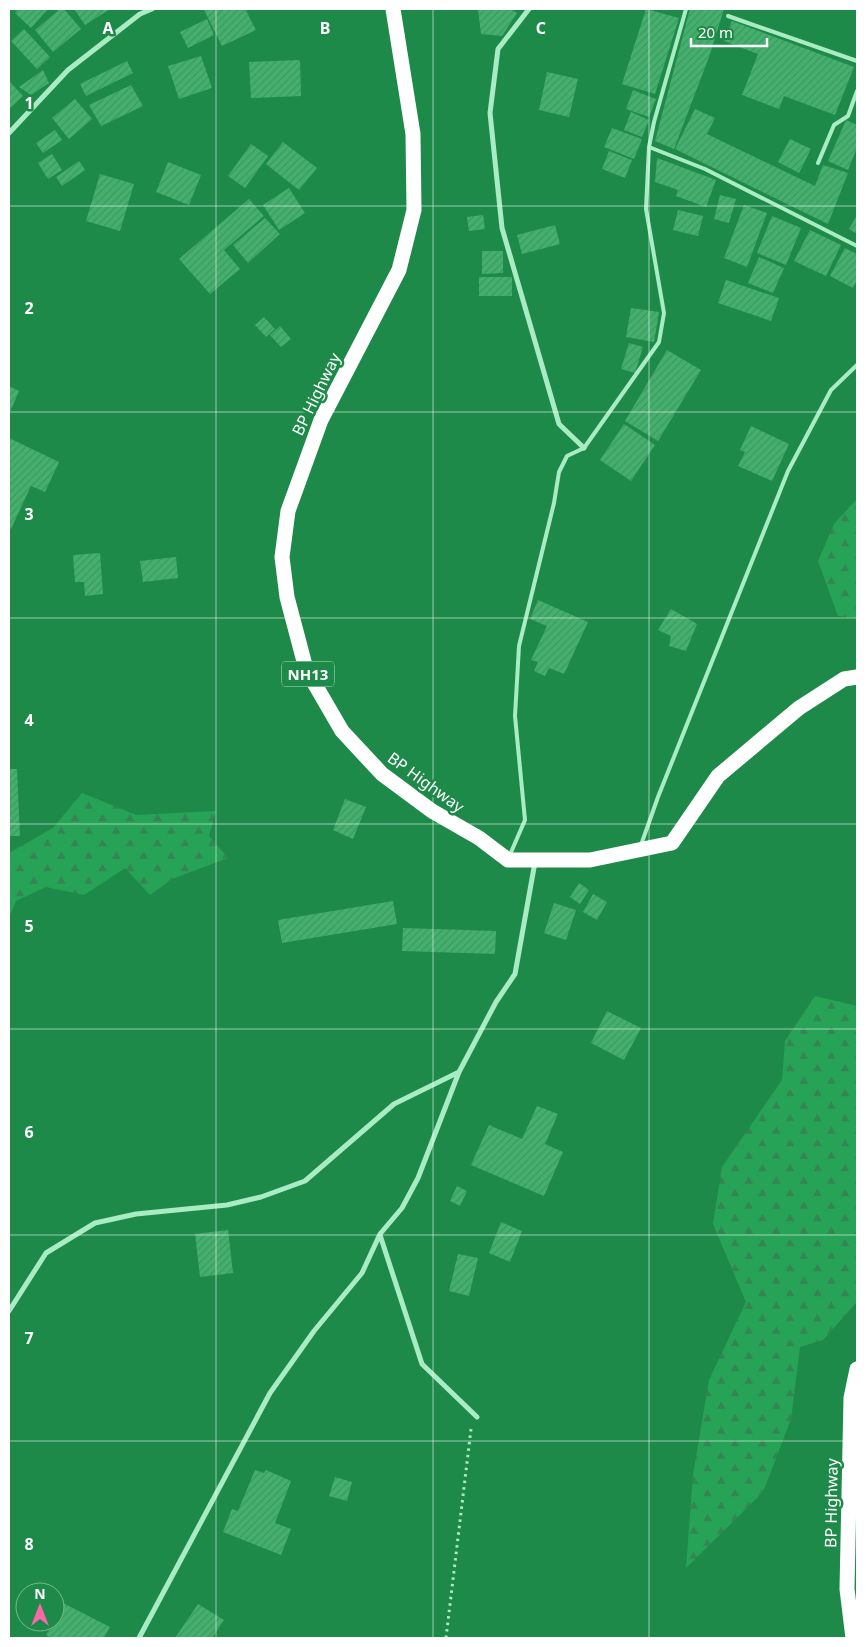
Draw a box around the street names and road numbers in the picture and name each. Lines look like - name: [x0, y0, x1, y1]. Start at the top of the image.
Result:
- street label: BP Highway: [286, 348, 346, 439]
- road number: NH13: [282, 662, 334, 686]
- street label: BP Highway: [383, 747, 469, 818]
- street label: BP Highway: [819, 1457, 843, 1548]

